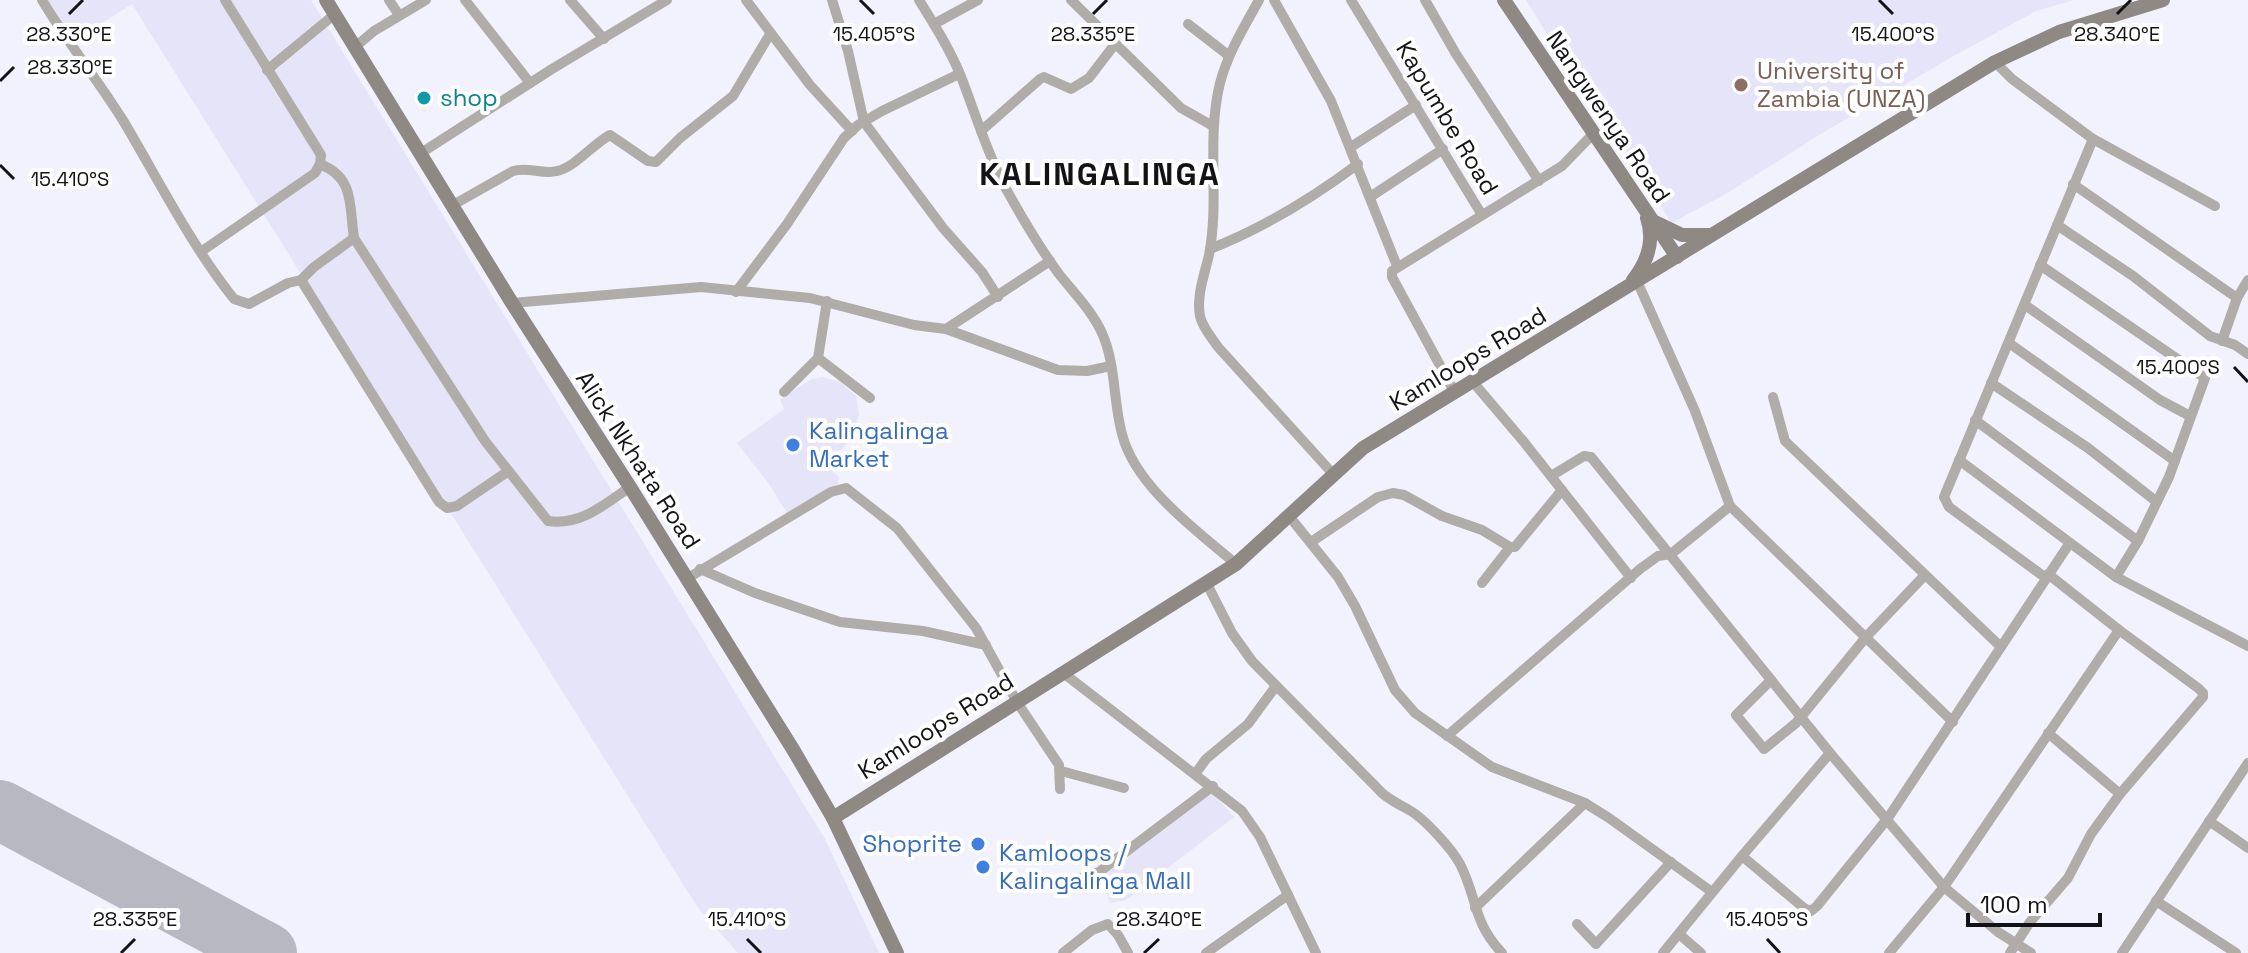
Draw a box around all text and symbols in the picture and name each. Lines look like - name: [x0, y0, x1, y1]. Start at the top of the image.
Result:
- text: 28.330°E: [26, 21, 112, 47]
- text: 15.405°S: [833, 21, 915, 47]
- text: 28.335°E: [1051, 21, 1135, 47]
- text: 15.400°S: [1851, 21, 1935, 47]
- text: 28.340°E: [2074, 21, 2160, 47]
- street label: Nangwenya Road: [1539, 25, 1678, 209]
- street label: Kapumbe Road: [1389, 35, 1506, 200]
- text: 28.330°E: [27, 54, 113, 80]
- place label: University of Zambia (UNZA): [1757, 55, 1925, 114]
- marker: University of Zambia (UNZA): [1732, 76, 1750, 94]
- place label: shop: [440, 82, 498, 113]
- marker: shop: [415, 89, 433, 107]
- district label: KALINGALINGA: [979, 154, 1221, 194]
- text: 15.410°S: [31, 166, 109, 192]
- street label: Kamloops Road: [1384, 299, 1552, 418]
- text: 15.400°S: [2136, 354, 2220, 380]
- street label: Alick Nkhata Road: [569, 365, 708, 555]
- place label: Kalingalinga Market: [809, 415, 949, 474]
- marker: Kalingalinga Market: [784, 436, 802, 454]
- street label: Kamloops Road: [852, 665, 1019, 786]
- place label: Shoprite: [863, 828, 962, 859]
- marker: Shoprite: [969, 835, 987, 853]
- place label: Kamloops / Kalingalinga Mall: [999, 837, 1191, 896]
- marker: Kamloops / Kalingalinga Mall: [974, 858, 992, 876]
- scale bar: [1968, 877, 2100, 927]
- text: 100 m: [1980, 889, 2048, 920]
- text: 28.335°E: [93, 906, 177, 932]
- text: 15.410°S: [708, 906, 786, 932]
- text: 28.340°E: [1116, 906, 1202, 932]
- text: 15.405°S: [1726, 906, 1808, 932]

